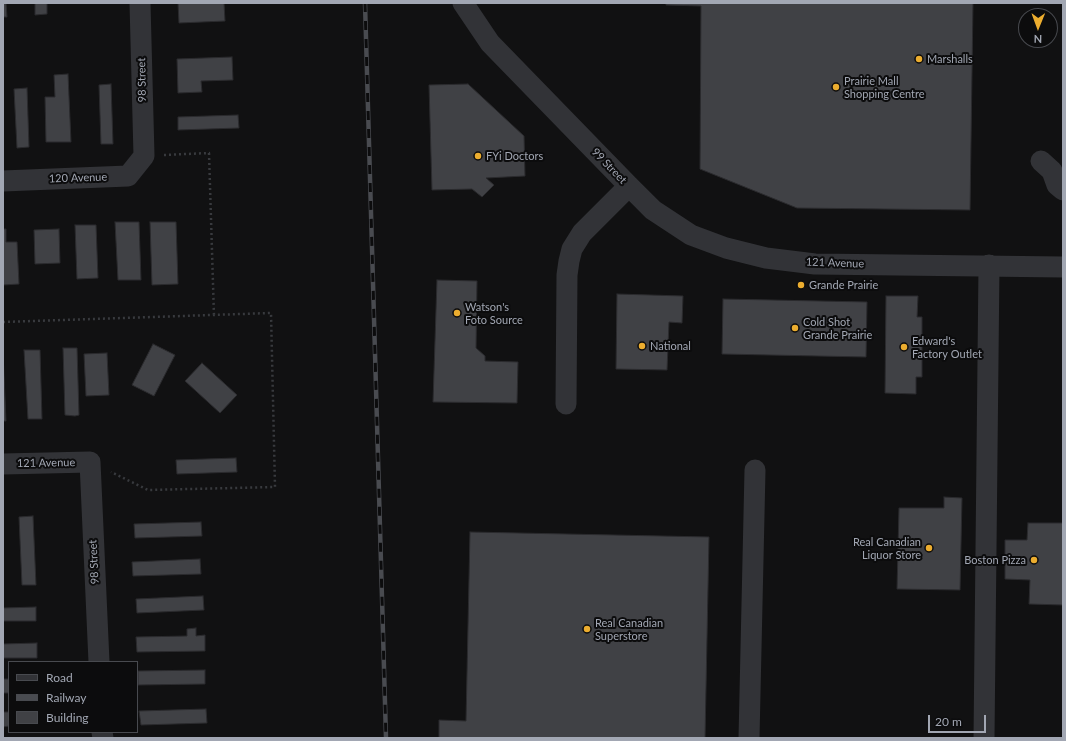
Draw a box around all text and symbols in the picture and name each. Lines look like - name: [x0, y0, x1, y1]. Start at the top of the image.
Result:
- north arrow: [1018, 8, 1058, 48]
- text: N: [1033, 33, 1042, 46]
- place label: Marshalls: [927, 52, 973, 66]
- marker: Marshalls: [914, 54, 924, 64]
- street label: 98 Street: [135, 58, 149, 102]
- place label: Prairie Mall Shopping Centre: [844, 74, 925, 100]
- marker: Prairie Mall Shopping Centre: [831, 82, 841, 92]
- street label: 99 Street: [589, 145, 629, 187]
- place label: FYi Doctors: [486, 149, 543, 163]
- marker: FYi Doctors: [473, 151, 483, 161]
- street label: 120 Avenue: [49, 170, 107, 186]
- street label: 121 Avenue: [806, 255, 864, 271]
- place label: Grande Prairie: [809, 278, 878, 292]
- marker: Grande Prairie: [796, 280, 806, 290]
- place label: Watson's Foto Source: [465, 300, 523, 326]
- marker: Watson's Foto Source: [452, 308, 462, 318]
- place label: Cold Shot Grande Prairie: [803, 315, 872, 341]
- marker: Cold Shot Grande Prairie: [790, 323, 800, 333]
- place label: Edward's Factory Outlet: [912, 334, 982, 360]
- place label: National: [650, 339, 691, 353]
- marker: National: [637, 341, 647, 351]
- marker: Edward's Factory Outlet: [899, 342, 909, 352]
- street label: 121 Avenue: [17, 456, 75, 470]
- place label: Real Canadian Liquor Store: [853, 535, 921, 561]
- street label: 98 Street: [86, 539, 102, 585]
- marker: Real Canadian Liquor Store: [924, 543, 934, 553]
- place label: Boston Pizza: [964, 553, 1026, 567]
- marker: Boston Pizza: [1029, 555, 1039, 565]
- place label: Real Canadian Superstore: [595, 616, 663, 642]
- marker: Real Canadian Superstore: [582, 624, 592, 634]
- legend: [8, 661, 138, 733]
- text: Road: [46, 670, 73, 685]
- text: Railway: [46, 690, 86, 705]
- scale bar: [930, 707, 988, 733]
- text: Building: [46, 710, 89, 725]
- text: 20 m: [935, 714, 962, 729]

